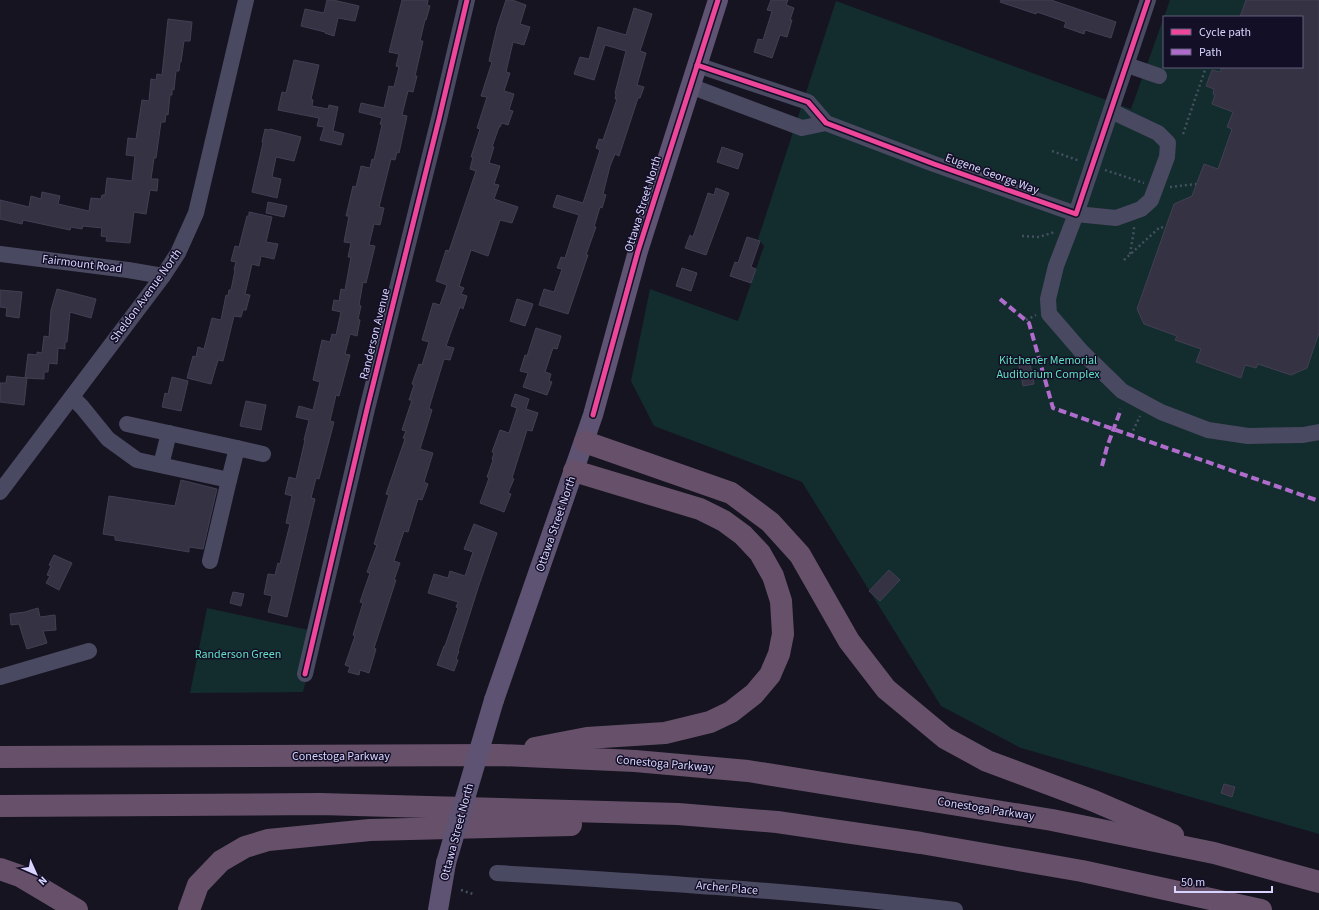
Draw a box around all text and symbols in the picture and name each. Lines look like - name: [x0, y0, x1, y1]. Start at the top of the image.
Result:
- legend: [1163, 16, 1303, 68]
- text: Cycle path: [1199, 24, 1251, 41]
- text: Path: [1199, 44, 1222, 61]
- street label: Eugene George Way: [943, 149, 1042, 199]
- street label: Ottawa Street North: [620, 154, 666, 254]
- street label: Sheldon Avenue North: [106, 246, 186, 346]
- street label: Fairmount Road: [41, 251, 123, 277]
- street label: Randerson Avenue: [355, 286, 395, 381]
- park label: Kitchener Memorial Auditorium Complex: [996, 352, 1100, 383]
- street label: Ottawa Street North: [532, 474, 580, 574]
- park label: Randerson Green: [195, 646, 281, 663]
- street label: Conestoga Parkway: [292, 748, 390, 765]
- street label: Conestoga Parkway: [615, 751, 715, 777]
- street label: Ottawa Street North: [436, 781, 478, 883]
- street label: Conestoga Parkway: [936, 793, 1036, 825]
- north arrow: [16, 854, 56, 894]
- scale bar: [1175, 868, 1272, 894]
- text: N: [35, 873, 51, 889]
- text: 50 m: [1181, 874, 1205, 891]
- street label: Archer Place: [695, 877, 759, 899]

